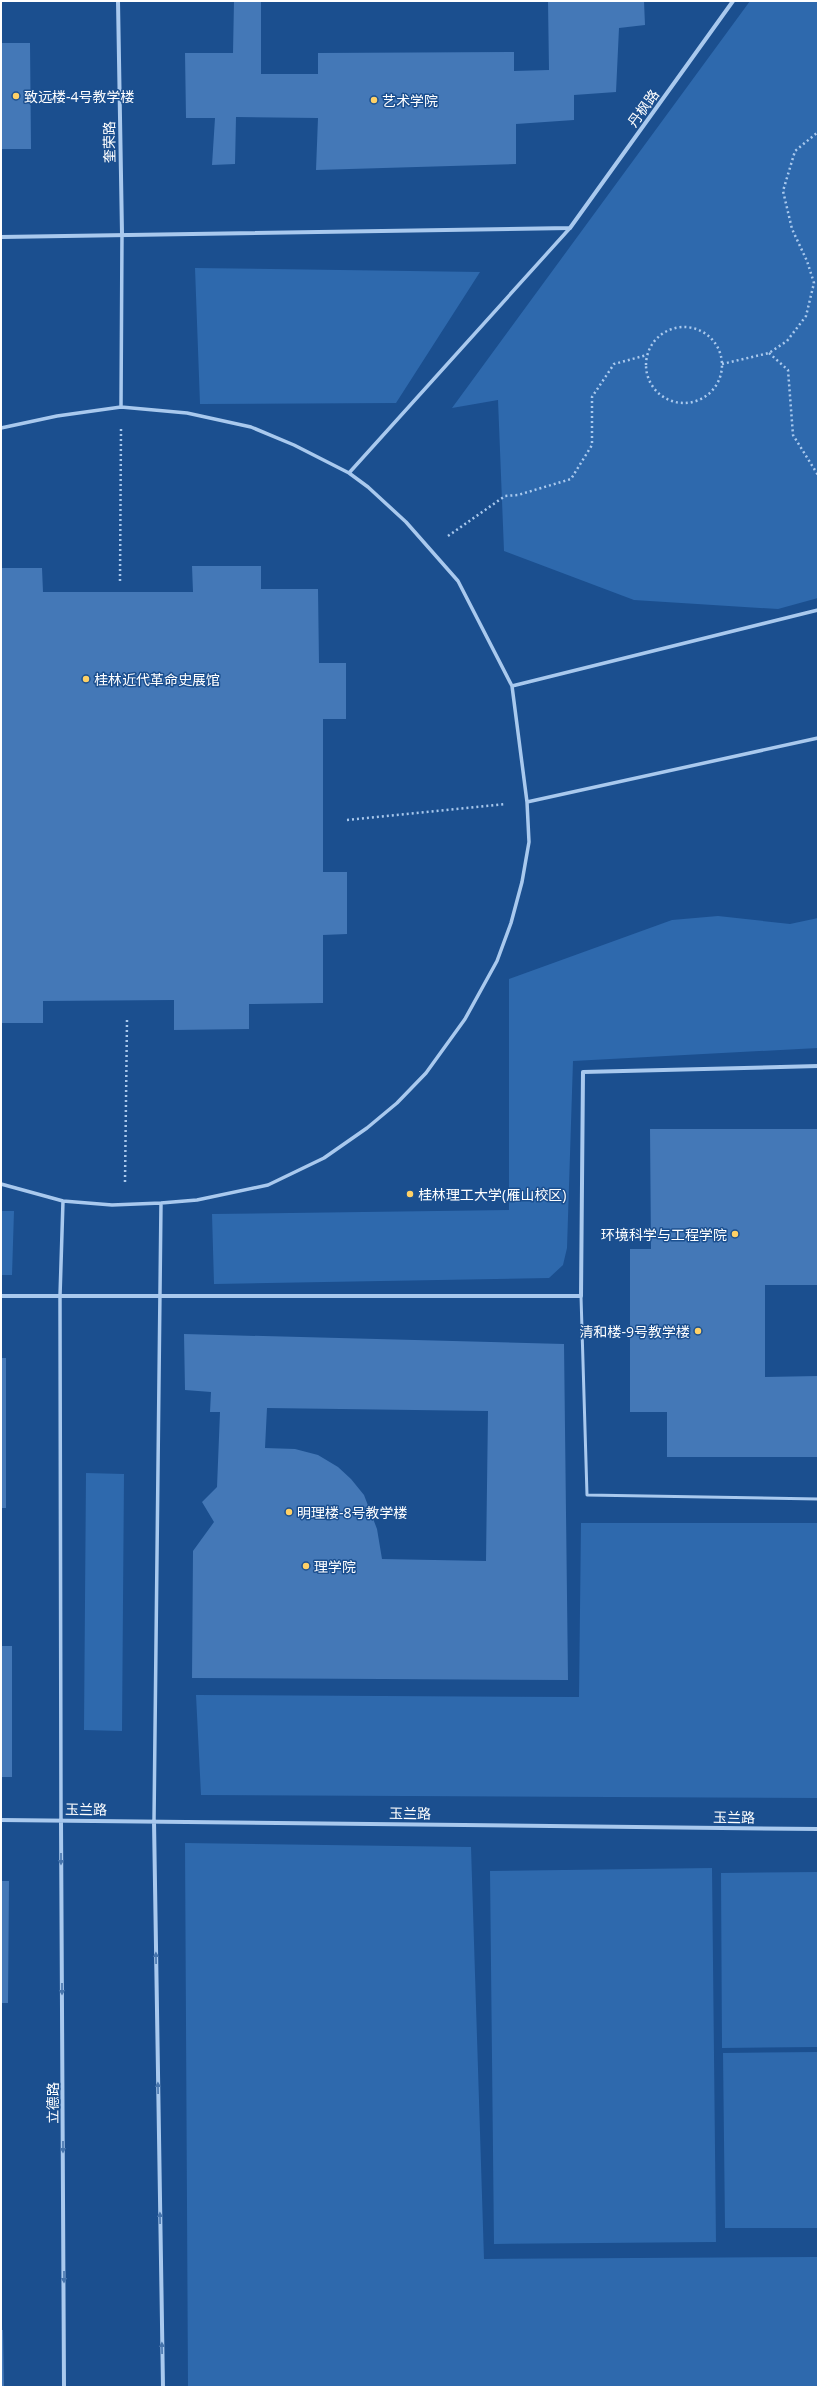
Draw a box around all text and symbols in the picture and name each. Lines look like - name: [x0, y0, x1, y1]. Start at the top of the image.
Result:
- street label: 丹枫路: [623, 85, 663, 131]
- place label: 致远楼-4号教学楼: [24, 87, 135, 106]
- marker: 致远楼-4号教学楼: [11, 91, 21, 101]
- place label: 艺术学院: [382, 91, 438, 110]
- marker: 艺术学院: [369, 95, 379, 105]
- street label: 奎荣路: [99, 121, 119, 163]
- place label: 桂林近代革命史展馆: [94, 670, 220, 689]
- marker: 桂林近代革命史展馆: [81, 674, 91, 684]
- place label: 桂林理工大学(雁山校区): [418, 1185, 566, 1204]
- marker: 桂林理工大学(雁山校区): [405, 1189, 415, 1199]
- place label: 环境科学与工程学院: [601, 1225, 727, 1244]
- marker: 环境科学与工程学院: [730, 1229, 740, 1239]
- place label: 清和楼-9号教学楼: [579, 1322, 690, 1341]
- marker: 清和楼-9号教学楼: [693, 1326, 703, 1336]
- place label: 明理楼-8号教学楼: [297, 1503, 408, 1522]
- marker: 明理楼-8号教学楼: [284, 1507, 294, 1517]
- place label: 理学院: [314, 1557, 356, 1576]
- marker: 理学院: [301, 1561, 311, 1571]
- street label: 玉兰路: [65, 1799, 107, 1819]
- street label: 玉兰路: [389, 1803, 431, 1823]
- street label: 玉兰路: [713, 1807, 755, 1827]
- one-way arrow: [58, 1853, 64, 1866]
- one-way arrow: [153, 1951, 159, 1964]
- one-way arrow: [59, 1983, 65, 1996]
- one-way arrow: [155, 2081, 161, 2094]
- street label: 立德路: [43, 2082, 62, 2124]
- one-way arrow: [60, 2141, 66, 2154]
- one-way arrow: [157, 2211, 163, 2224]
- one-way arrow: [61, 2271, 67, 2284]
- one-way arrow: [159, 2341, 165, 2354]

